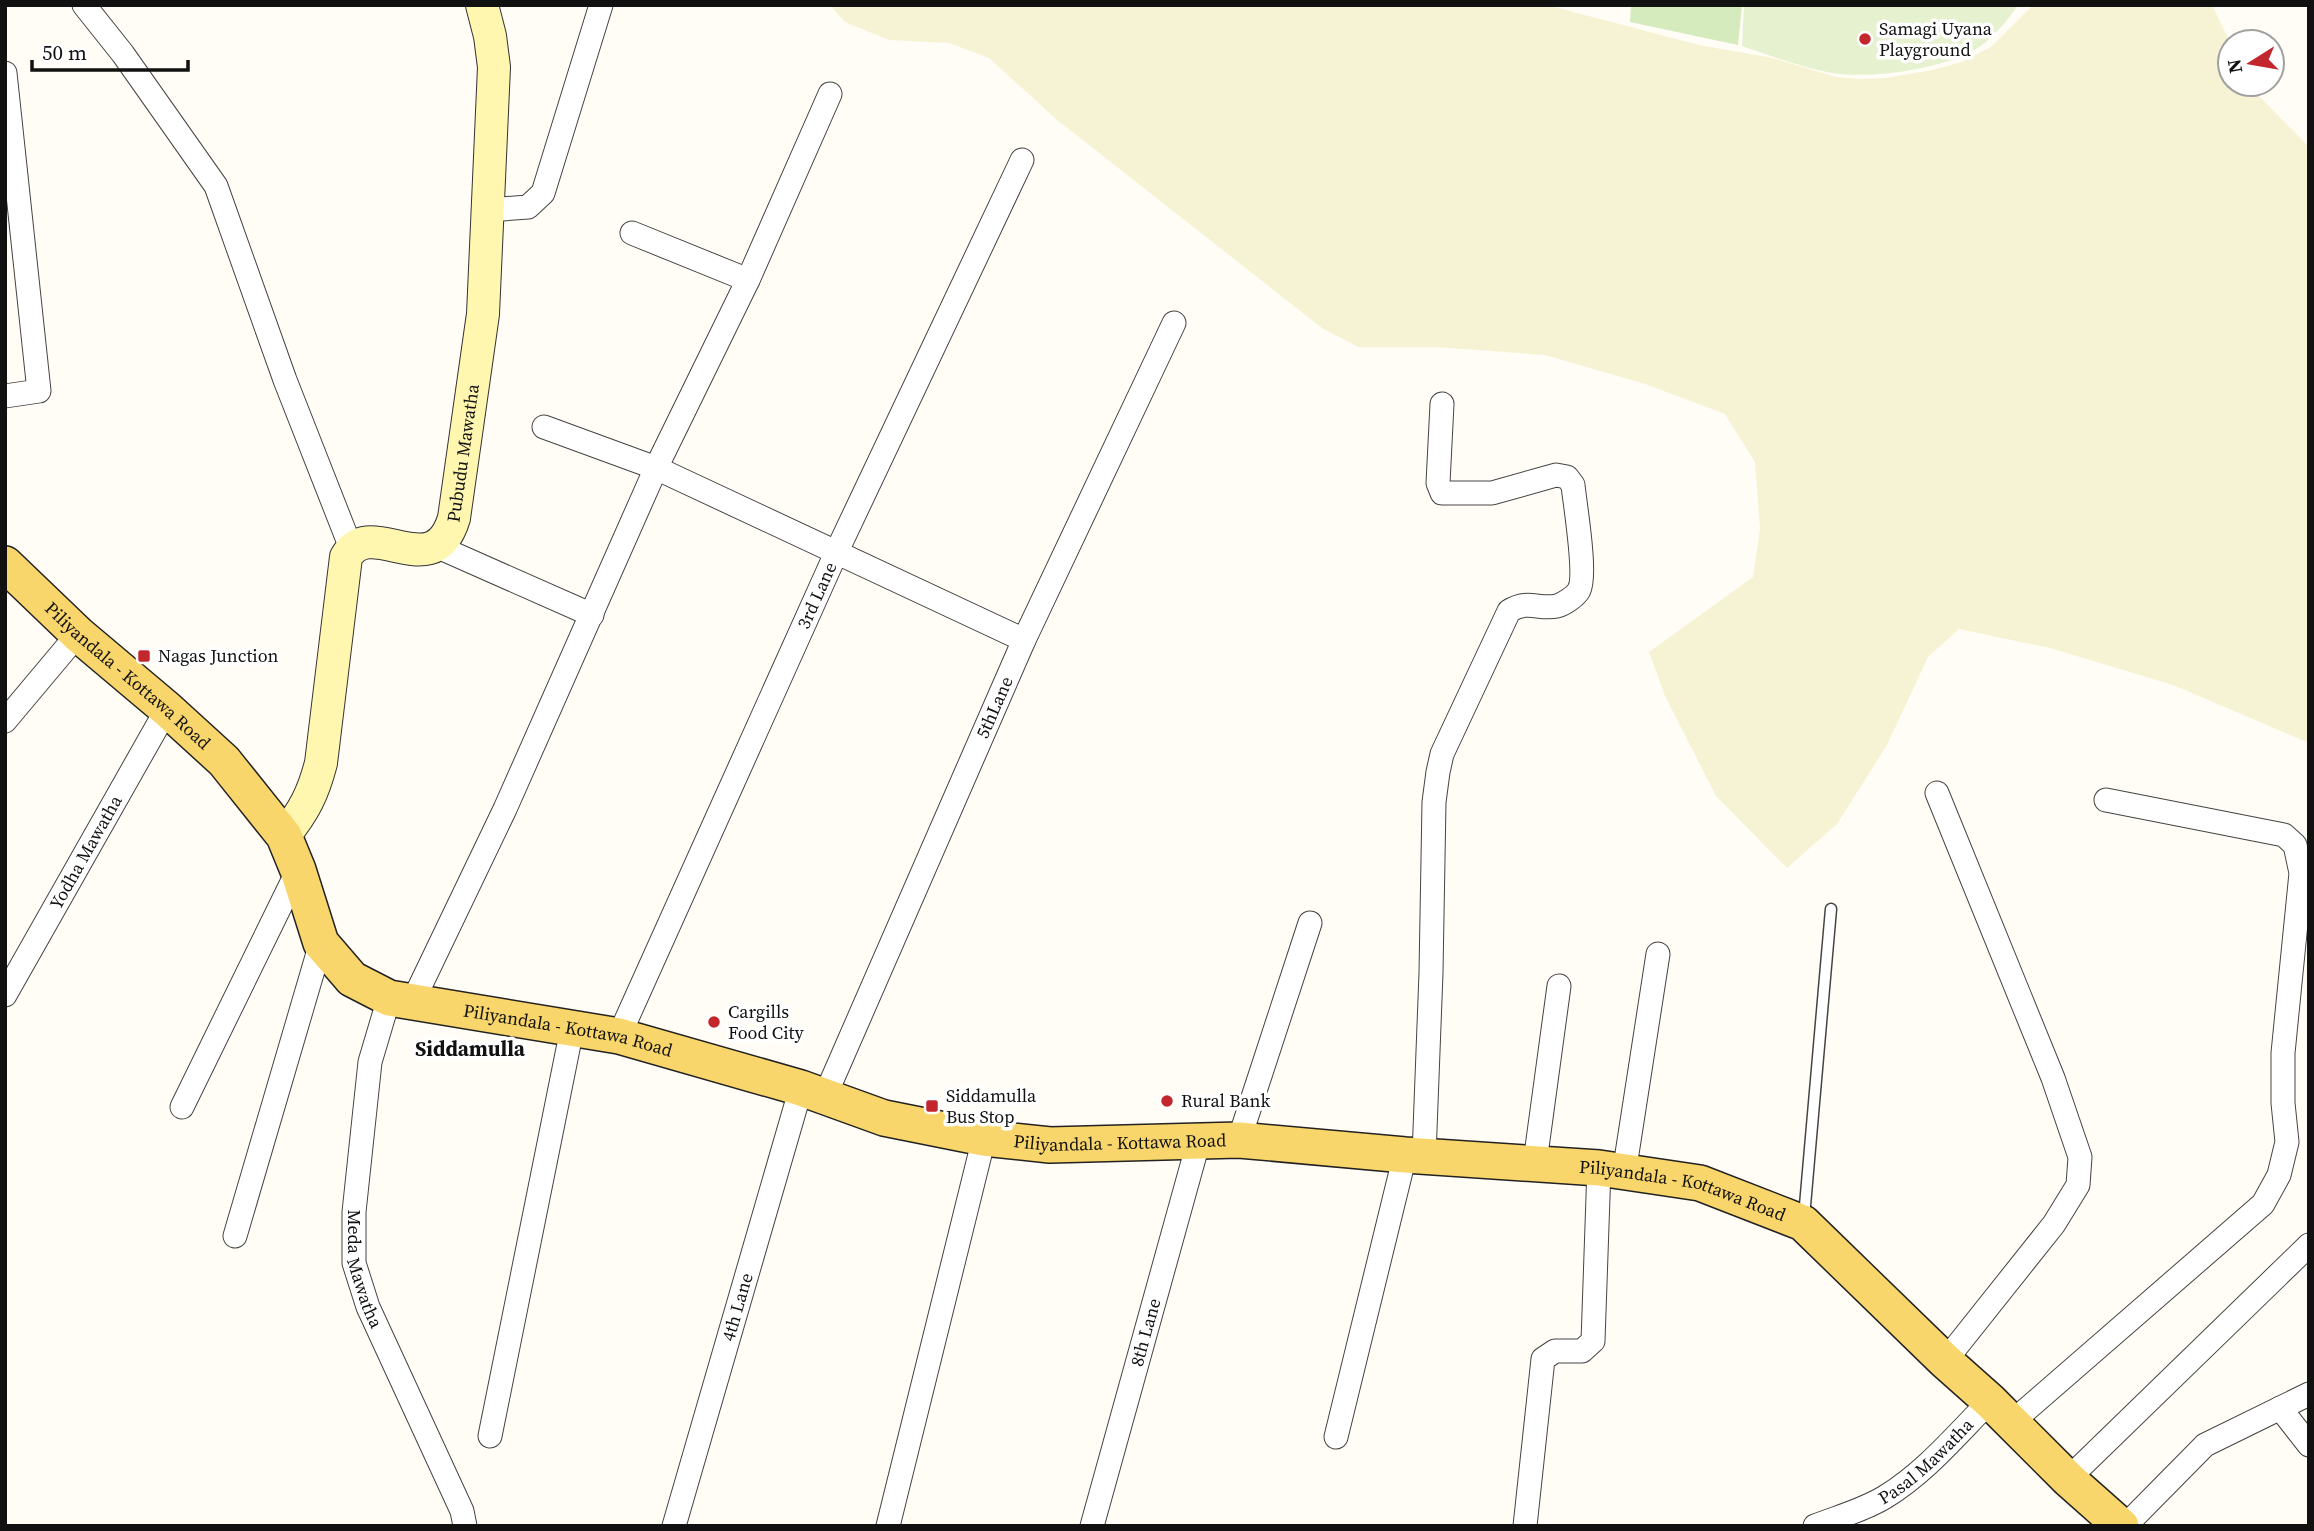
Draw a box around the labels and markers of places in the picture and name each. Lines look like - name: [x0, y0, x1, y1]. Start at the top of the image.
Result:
- place label: Samagi Uyana Playground: [1879, 16, 1993, 62]
- marker: Samagi Uyana Playground: [1857, 31, 1873, 47]
- place label: Nagas Junction: [158, 643, 279, 668]
- marker: Nagas Junction: [136, 648, 152, 664]
- place label: Cargills Food City: [728, 999, 804, 1045]
- marker: Cargills Food City: [706, 1014, 722, 1030]
- place label: Siddamulla Bus Stop: [946, 1083, 1037, 1129]
- place label: Rural Bank: [1181, 1088, 1270, 1113]
- marker: Rural Bank: [1159, 1093, 1175, 1109]
- marker: Siddamulla Bus Stop: [924, 1098, 940, 1114]

